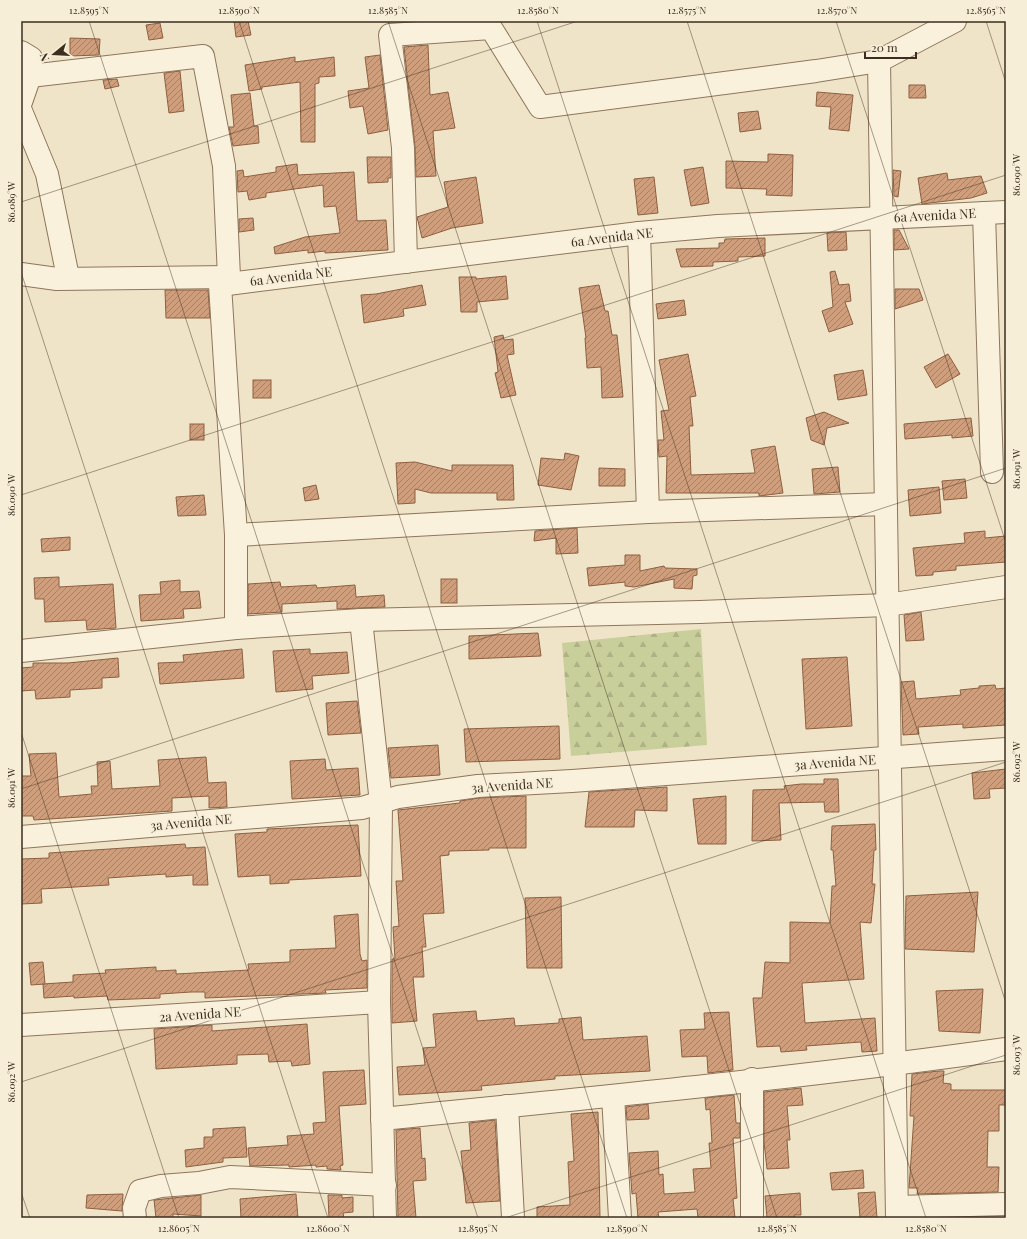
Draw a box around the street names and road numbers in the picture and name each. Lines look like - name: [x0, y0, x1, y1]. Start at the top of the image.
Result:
- street label: 6a Avenida NE: [893, 204, 977, 225]
- street label: 6a Avenida NE: [570, 223, 654, 250]
- street label: 6a Avenida NE: [249, 262, 333, 289]
- street label: 3a Avenida NE: [794, 750, 876, 773]
- street label: 3a Avenida NE: [471, 773, 553, 796]
- street label: 3a Avenida NE: [149, 809, 232, 834]
- street label: 2a Avenida NE: [158, 1002, 242, 1025]

